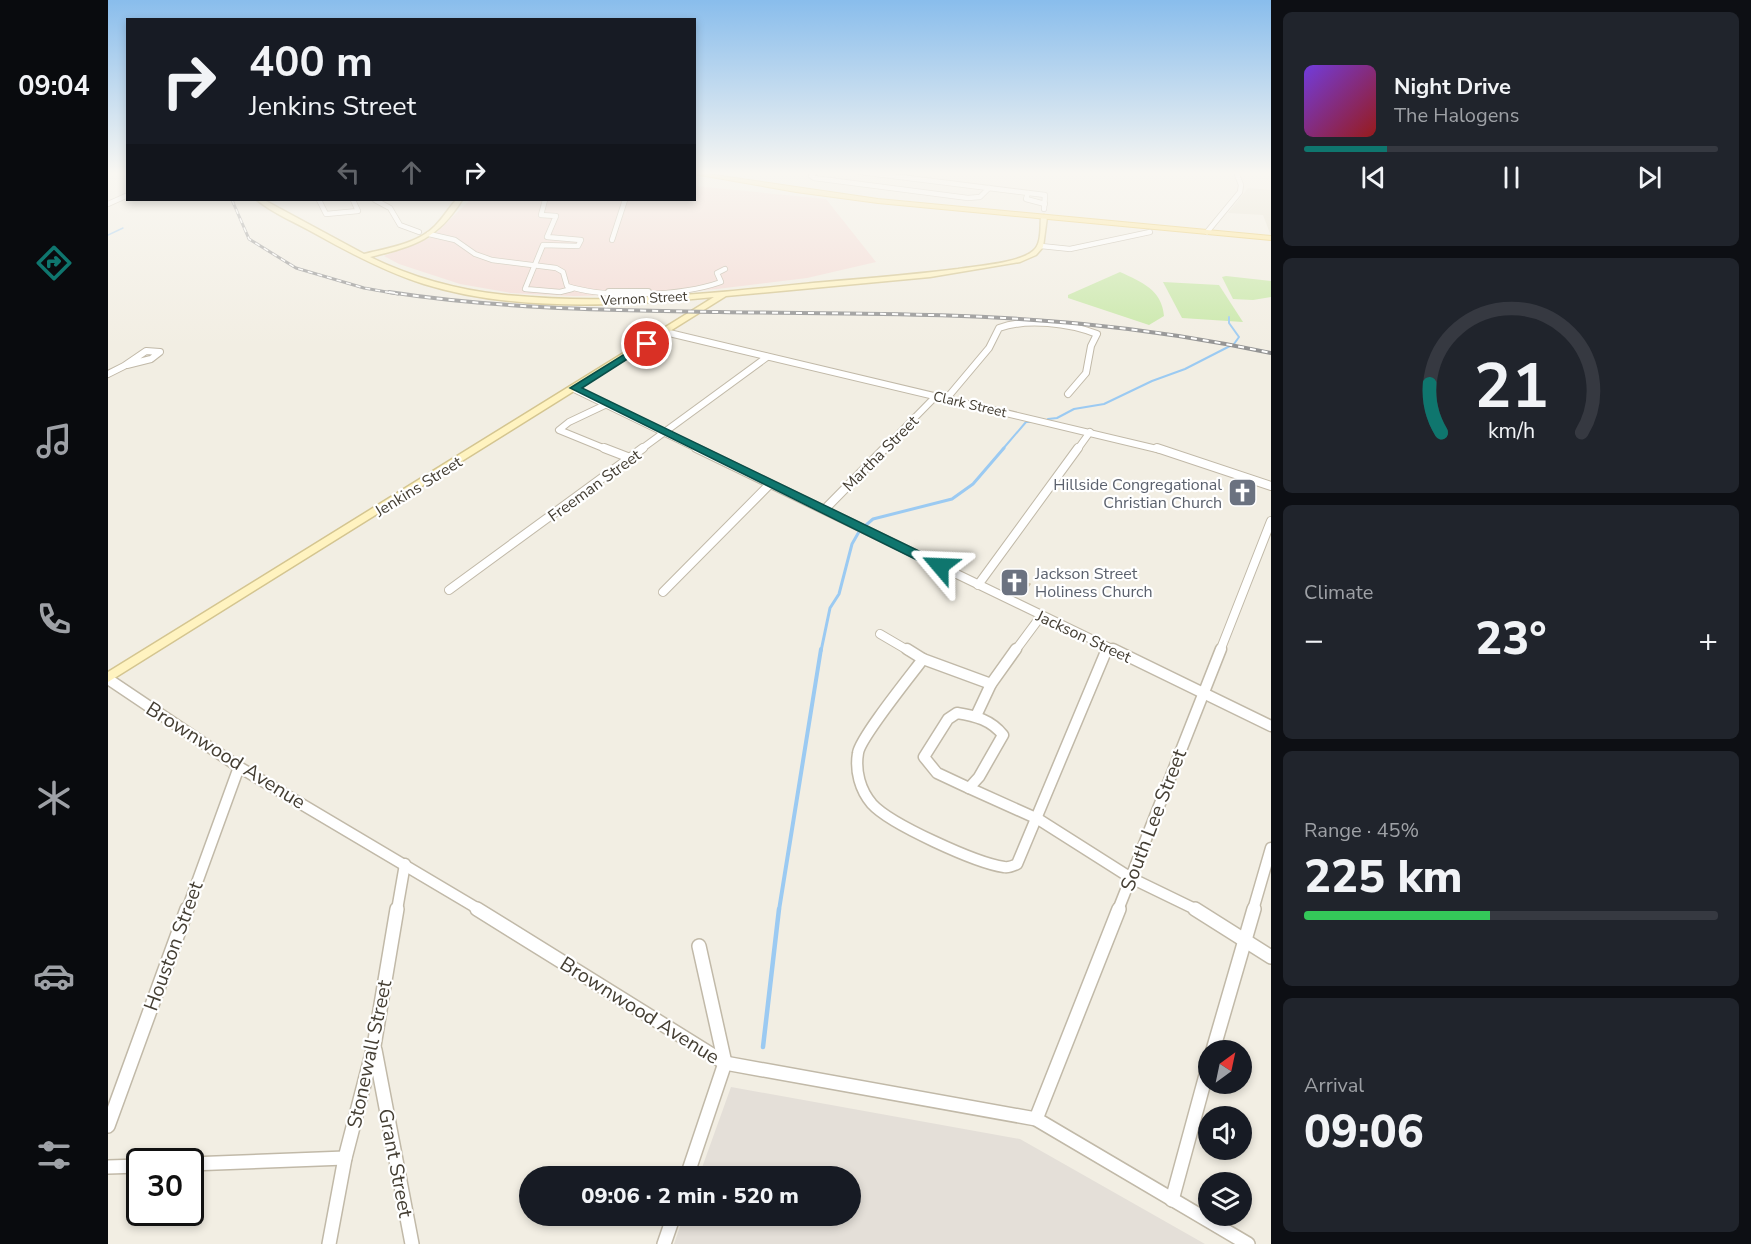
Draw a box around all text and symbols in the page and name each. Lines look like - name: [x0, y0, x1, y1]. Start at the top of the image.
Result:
- text: 400 m: [249, 34, 373, 91]
- icon: right: [150, 42, 228, 120]
- text: 09:04: [18, 68, 90, 105]
- text: Night Drive: [1394, 72, 1511, 102]
- text: Jenkins Street: [249, 88, 416, 125]
- text: The Halogens: [1394, 102, 1519, 129]
- icon: left: [332, 156, 365, 189]
- icon: ahead: [395, 156, 428, 189]
- icon: right: [458, 156, 491, 189]
- icon: previous: [1357, 161, 1390, 194]
- icon: pause: [1495, 161, 1528, 194]
- icon: next: [1633, 161, 1666, 194]
- icon: directions: [33, 242, 75, 284]
- street label: Vernon Street: [599, 287, 688, 310]
- pin: [621, 318, 672, 369]
- icon: arrive: [630, 327, 663, 360]
- text: 21: [1474, 344, 1548, 429]
- street label: Clark Street: [931, 387, 1009, 422]
- street label: Martha Street: [838, 411, 924, 497]
- text: km/h: [1487, 416, 1535, 446]
- icon: music: [33, 420, 75, 462]
- street label: Freeman Street: [544, 444, 646, 527]
- street label: Jenkins Street: [370, 451, 467, 523]
- place label: Hillside Congregational Christian Church: [1053, 474, 1222, 514]
- church icon: Hillside Congregational Christian Church: [1227, 477, 1259, 509]
- position arrow: [908, 534, 972, 598]
- place label: Jackson Street Holiness Church: [1034, 563, 1153, 603]
- church icon: Jackson Street Holiness Church: [998, 566, 1030, 598]
- text: Climate: [1304, 579, 1373, 606]
- icon: phone: [33, 598, 75, 640]
- street label: Jackson Street: [1032, 605, 1135, 669]
- text: 23°: [1475, 609, 1547, 670]
- text: −: [1304, 618, 1324, 663]
- text: +: [1698, 618, 1718, 663]
- street label: Brownwood Avenue: [141, 695, 311, 815]
- street label: South Lee Street: [1114, 744, 1193, 895]
- icon: climate: [33, 777, 75, 819]
- text: Range · 45%: [1304, 817, 1419, 844]
- text: 225 km: [1304, 847, 1463, 908]
- street label: Houston Street: [137, 877, 210, 1015]
- street label: Brownwood Avenue: [555, 950, 725, 1070]
- icon: car: [33, 955, 75, 997]
- street label: Stonewall Street: [341, 977, 399, 1131]
- north arrow: [1198, 1040, 1252, 1094]
- map controls: [1198, 1040, 1252, 1226]
- text: Arrival: [1304, 1072, 1364, 1099]
- text: 09:06: [1304, 1102, 1424, 1163]
- street label: Grant Street: [372, 1106, 419, 1221]
- button: sound: [1198, 1106, 1252, 1160]
- icon: filters: [33, 1134, 75, 1176]
- speed limit sign: 30: [126, 1148, 204, 1226]
- button: layers: [1198, 1172, 1252, 1226]
- text: 09:06 · 2 min · 520 m: [581, 1181, 799, 1211]

